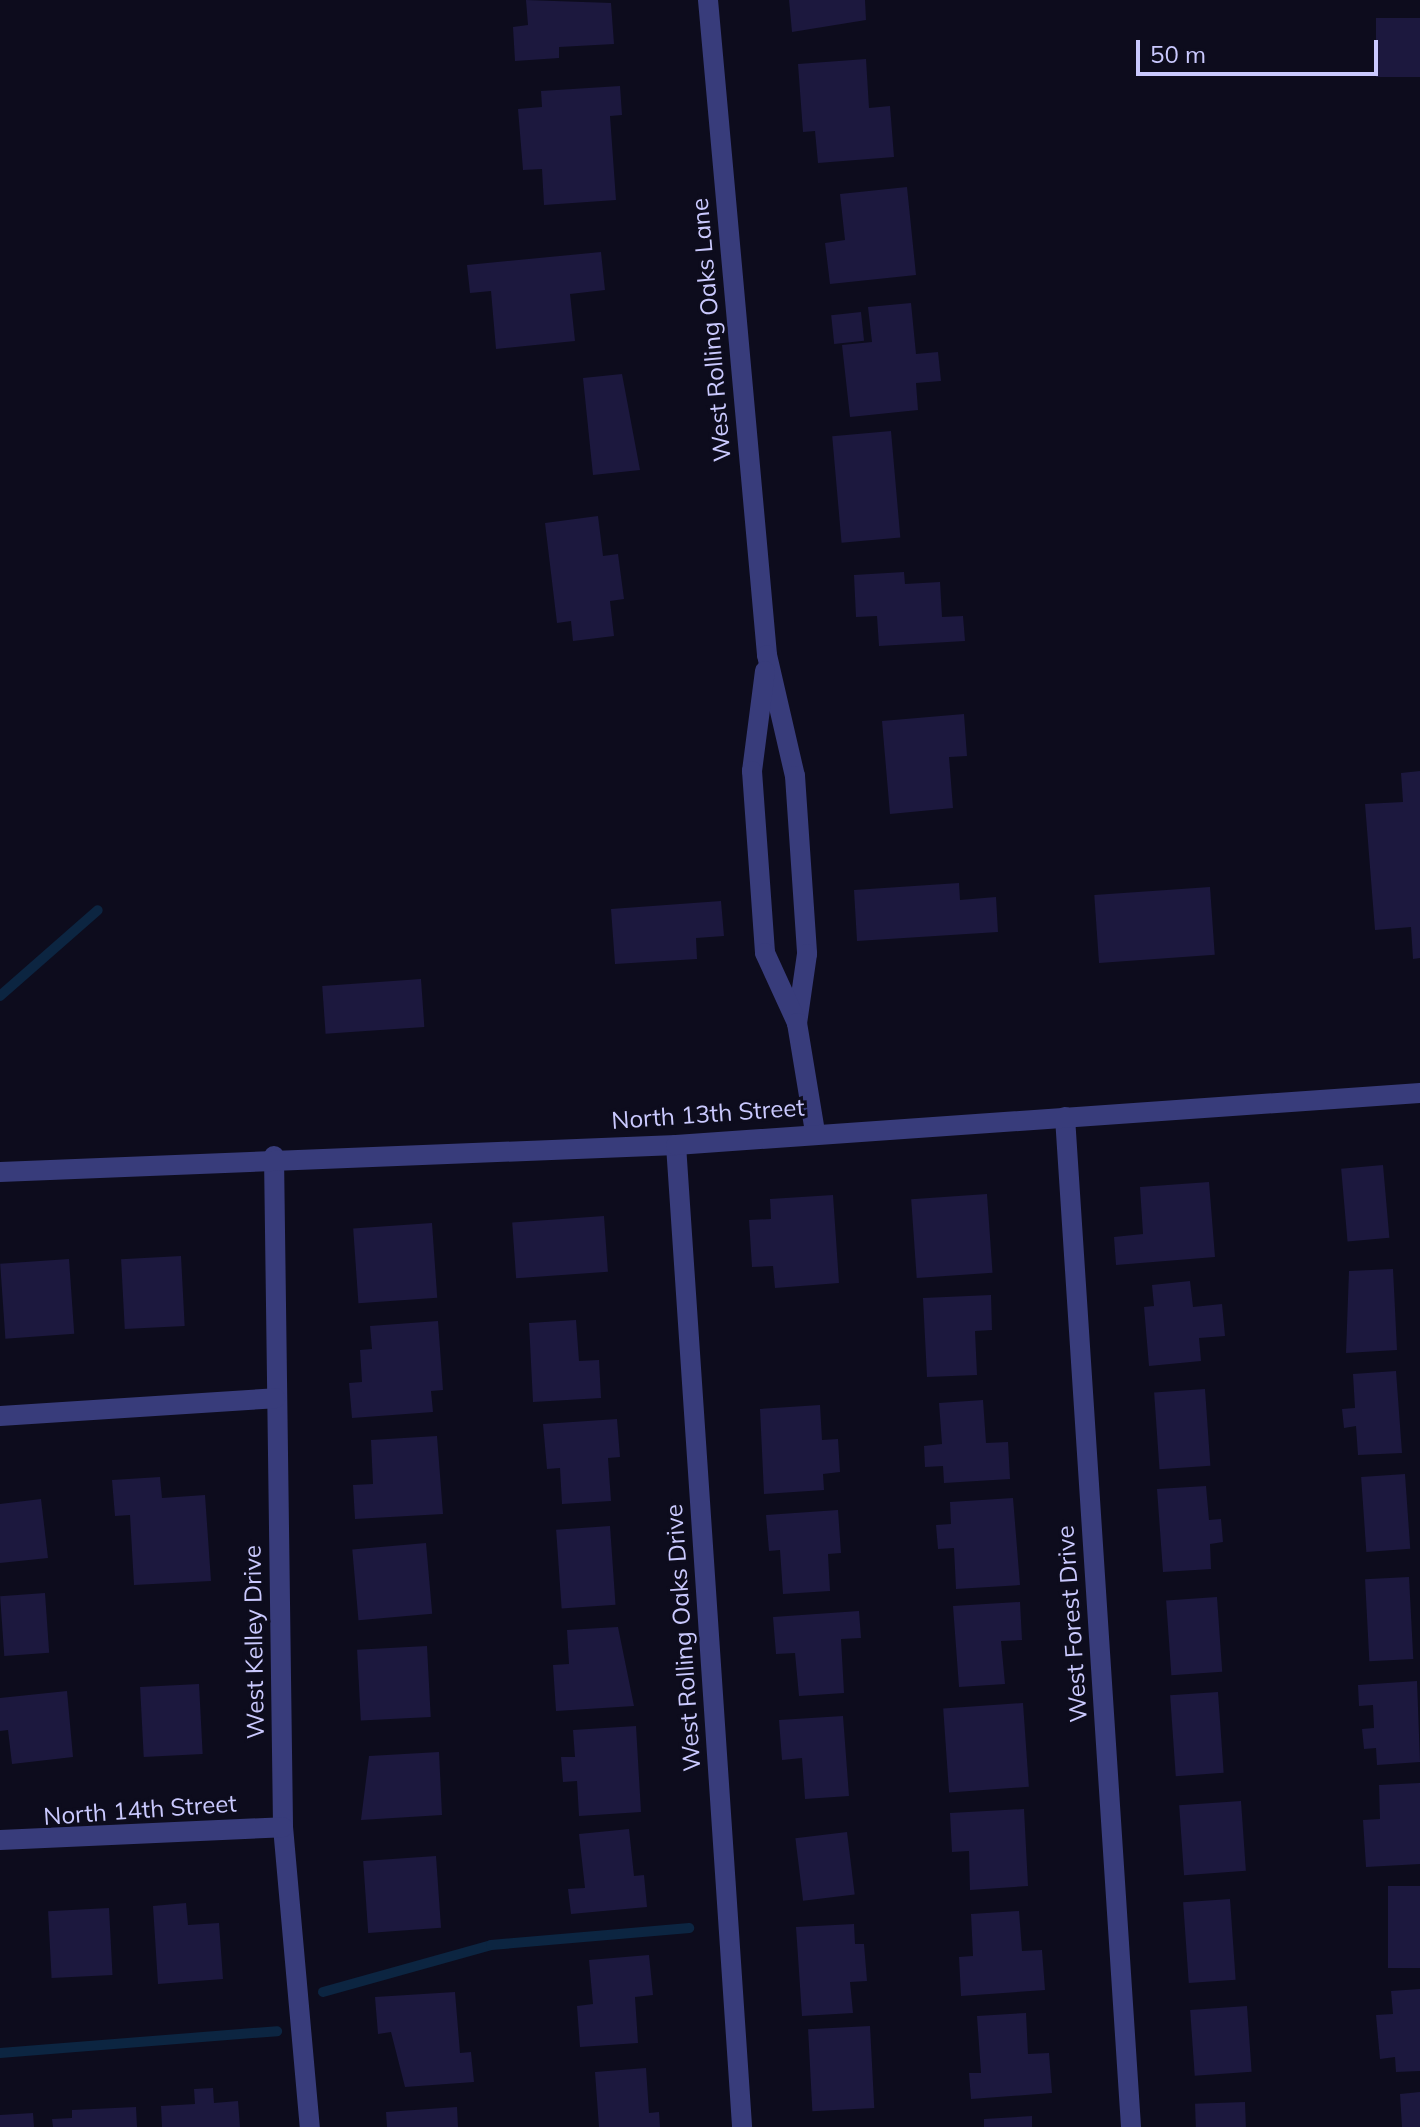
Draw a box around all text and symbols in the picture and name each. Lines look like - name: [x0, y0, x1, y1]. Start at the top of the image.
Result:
- scale bar: [1140, 24, 1382, 74]
- text: 50 m: [1150, 39, 1206, 69]
- street label: West Rolling Oaks Lane: [685, 197, 737, 463]
- street label: North 13th Street: [610, 1093, 806, 1135]
- street label: West Rolling Oaks Drive: [659, 1503, 707, 1773]
- street label: West Forest Drive: [1051, 1524, 1093, 1724]
- street label: West Kelley Drive: [238, 1545, 270, 1739]
- street label: North 14th Street: [42, 1789, 238, 1831]

